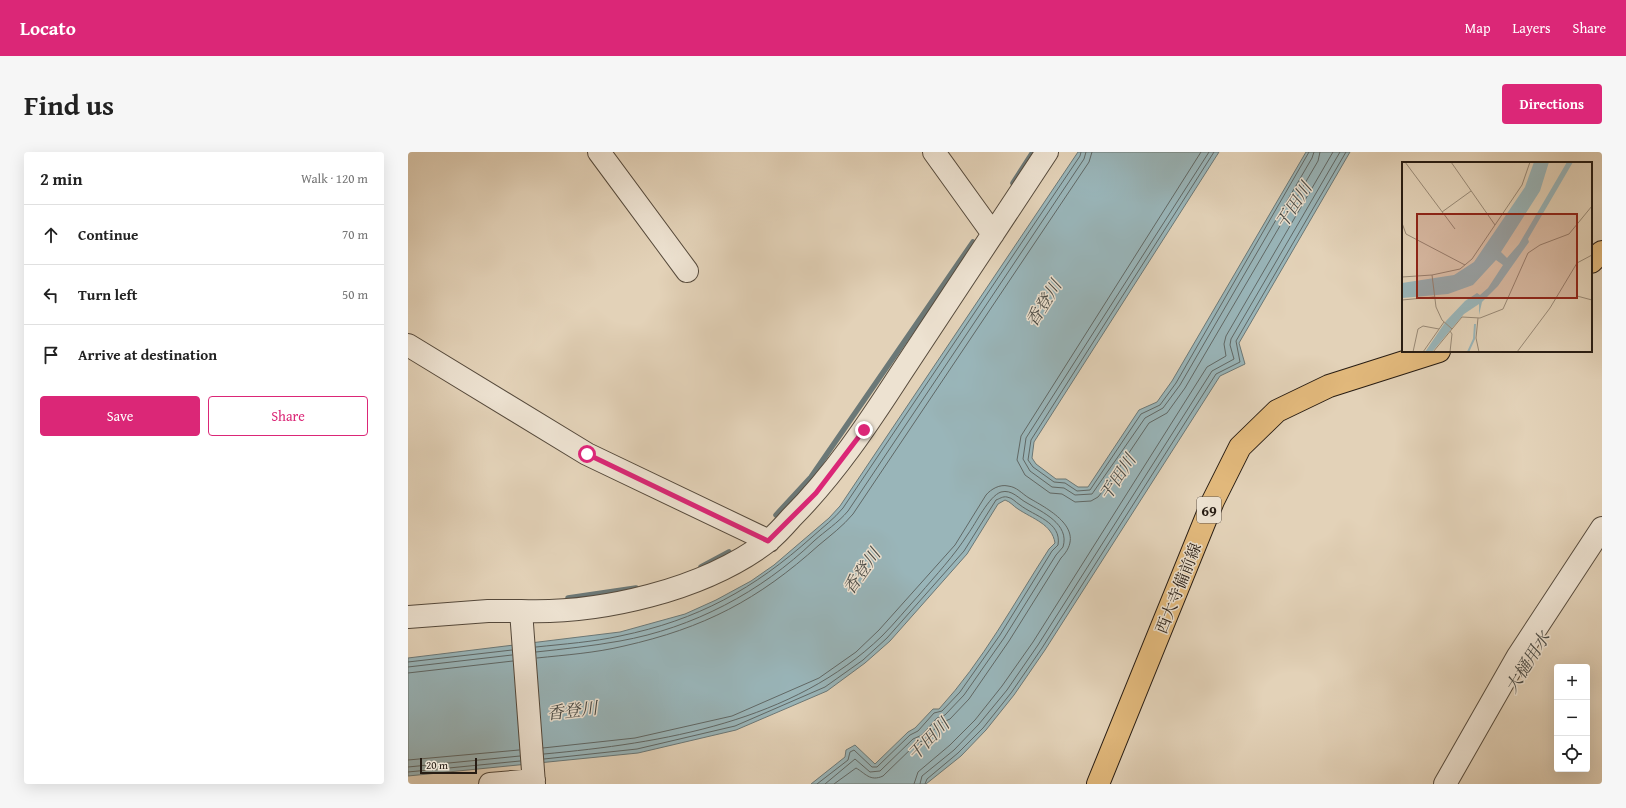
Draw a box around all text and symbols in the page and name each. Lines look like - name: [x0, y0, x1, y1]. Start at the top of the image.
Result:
- text: Locato: [20, 14, 76, 42]
- text: Map: [1465, 18, 1491, 38]
- text: Layers: [1513, 18, 1551, 38]
- text: Share: [1573, 18, 1606, 38]
- text: Find us: [24, 84, 114, 125]
- button: Directions: [1502, 84, 1602, 124]
- inset map: [1402, 162, 1592, 352]
- text: 2 min: [40, 166, 82, 191]
- text: Walk · 120 m: [301, 169, 368, 188]
- water label: 干田川: [1269, 175, 1318, 233]
- icon: ahead: [40, 224, 62, 246]
- text: Continue: [78, 224, 139, 245]
- text: 70 m: [342, 225, 368, 244]
- water label: 香登川: [1019, 273, 1068, 331]
- icon: left: [40, 284, 62, 306]
- text: Turn left: [78, 284, 137, 305]
- text: 50 m: [342, 285, 368, 304]
- icon: arrive: [40, 344, 62, 366]
- text: Arrive at destination: [78, 344, 217, 365]
- button: Save: [40, 396, 200, 436]
- button: Share: [208, 396, 368, 436]
- route end: [855, 421, 873, 439]
- route start: [578, 445, 596, 463]
- water label: 干田川: [1093, 447, 1142, 505]
- road number: 69: [1197, 497, 1221, 523]
- street label: 西大寺備前線: [1149, 539, 1207, 637]
- water label: 香登川: [836, 541, 887, 599]
- water label: 大樋用水: [1498, 625, 1557, 697]
- map controls: [1554, 664, 1590, 772]
- button: +: [1554, 664, 1590, 700]
- water label: 香登川: [545, 694, 601, 726]
- button: −: [1554, 700, 1590, 736]
- water label: 干田川: [901, 711, 956, 766]
- button: locate: [1554, 736, 1590, 772]
- scale bar: [420, 756, 477, 775]
- text: 20 m: [426, 757, 448, 773]

